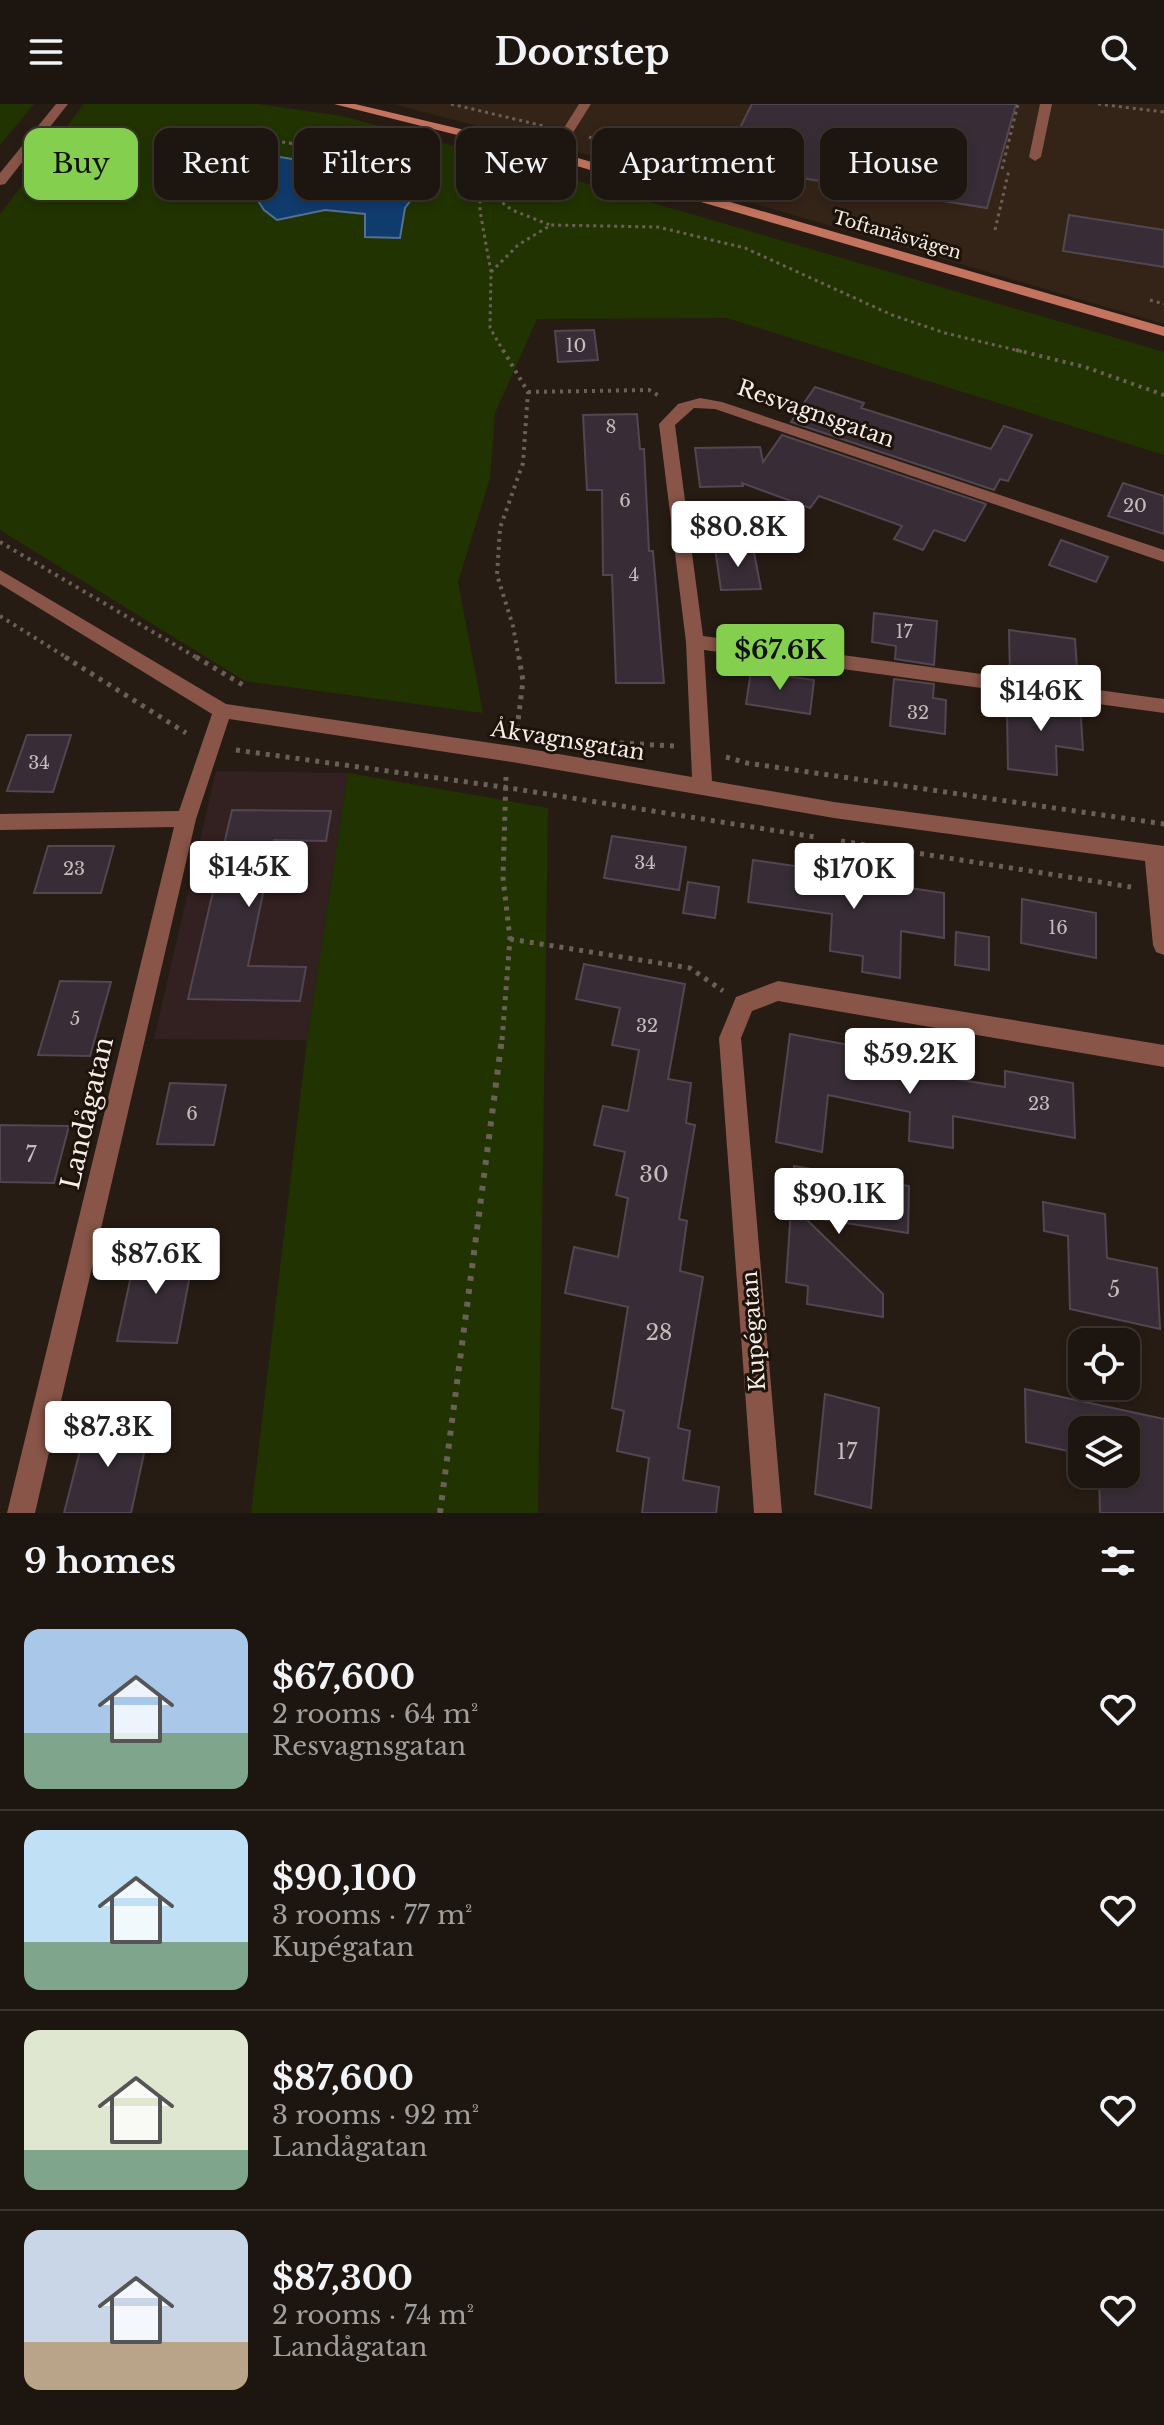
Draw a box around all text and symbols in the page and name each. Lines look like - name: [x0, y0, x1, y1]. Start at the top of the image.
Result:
- icon: menu: [24, 30, 68, 74]
- text: Doorstep: [494, 30, 670, 75]
- icon: search: [1096, 30, 1140, 74]
- chip: Buy: [24, 128, 138, 200]
- chip: Rent: [154, 128, 278, 200]
- chip: Filters: [294, 128, 440, 200]
- chip: New: [456, 128, 576, 200]
- chip: Apartment: [592, 128, 804, 200]
- chip: House: [820, 128, 967, 200]
- street label: Toftanäsvägen: [830, 206, 964, 264]
- house number: 10: [566, 335, 586, 357]
- street label: Resvagnsgatan: [734, 374, 898, 453]
- house number: 8: [606, 416, 616, 438]
- house number: 6: [619, 490, 631, 512]
- house number: 20: [1123, 495, 1147, 517]
- pin: $80.8K: [673, 501, 803, 569]
- text: $80.8K: [689, 511, 787, 543]
- house number: 4: [629, 564, 639, 586]
- house number: 17: [895, 621, 913, 643]
- pin: $67.6K: [715, 624, 845, 692]
- text: $67.6K: [734, 634, 826, 666]
- pin: $146K: [985, 665, 1097, 733]
- text: $146K: [999, 675, 1083, 707]
- house number: 32: [907, 702, 929, 724]
- street label: Åkvagnsgatan: [488, 715, 647, 766]
- house number: 34: [28, 752, 50, 774]
- pin: $145K: [193, 841, 305, 909]
- pin: $170K: [798, 843, 910, 911]
- text: $145K: [208, 851, 290, 883]
- house number: 34: [634, 852, 656, 874]
- text: $170K: [813, 853, 895, 885]
- house number: 23: [63, 858, 85, 880]
- house number: 16: [1048, 917, 1068, 939]
- house number: 5: [70, 1008, 80, 1030]
- house number: 32: [636, 1015, 658, 1037]
- pin: $59.2K: [845, 1028, 975, 1096]
- street label: Landågatan: [54, 1034, 120, 1192]
- text: $59.2K: [863, 1038, 957, 1070]
- house number: 23: [1028, 1093, 1050, 1115]
- house number: 6: [186, 1103, 198, 1125]
- house number: 7: [25, 1141, 37, 1168]
- house number: 30: [639, 1161, 669, 1188]
- pin: $90.1K: [774, 1168, 904, 1236]
- text: $90.1K: [793, 1178, 885, 1210]
- pin: $87.6K: [91, 1228, 221, 1296]
- text: $87.6K: [111, 1238, 201, 1270]
- street label: Kupégatan: [736, 1270, 771, 1392]
- house number: 5: [1108, 1276, 1120, 1303]
- house number: 28: [646, 1319, 672, 1346]
- map controls: [1068, 1328, 1140, 1488]
- button: locate: [1068, 1328, 1140, 1400]
- pin: $87.3K: [43, 1401, 173, 1469]
- text: $87.3K: [63, 1411, 153, 1443]
- button: layers: [1068, 1416, 1140, 1488]
- house number: 17: [837, 1438, 858, 1465]
- icon: filters: [1096, 1539, 1140, 1583]
- text: 9 homes: [24, 1540, 176, 1582]
- text: $67,600: [272, 1656, 415, 1698]
- icon: home: [88, 1661, 184, 1757]
- icon: heart: [1096, 1687, 1140, 1731]
- text: 2 rooms · 64 m²: [272, 1698, 478, 1730]
- text: Resvagnsgatan: [272, 1730, 466, 1762]
- text: $90,100: [272, 1857, 417, 1899]
- icon: home: [88, 1862, 184, 1958]
- icon: heart: [1096, 1888, 1140, 1932]
- text: 3 rooms · 77 m²: [272, 1899, 473, 1931]
- text: Kupégatan: [272, 1931, 414, 1963]
- text: $87,600: [272, 2057, 414, 2099]
- icon: home: [88, 2062, 184, 2158]
- icon: heart: [1096, 2088, 1140, 2132]
- text: 3 rooms · 92 m²: [272, 2099, 479, 2131]
- text: Landågatan: [272, 2131, 427, 2163]
- text: $87,300: [272, 2257, 413, 2299]
- icon: home: [88, 2262, 184, 2358]
- icon: heart: [1096, 2288, 1140, 2332]
- text: 2 rooms · 74 m²: [272, 2299, 474, 2331]
- text: Landågatan: [272, 2331, 427, 2363]

